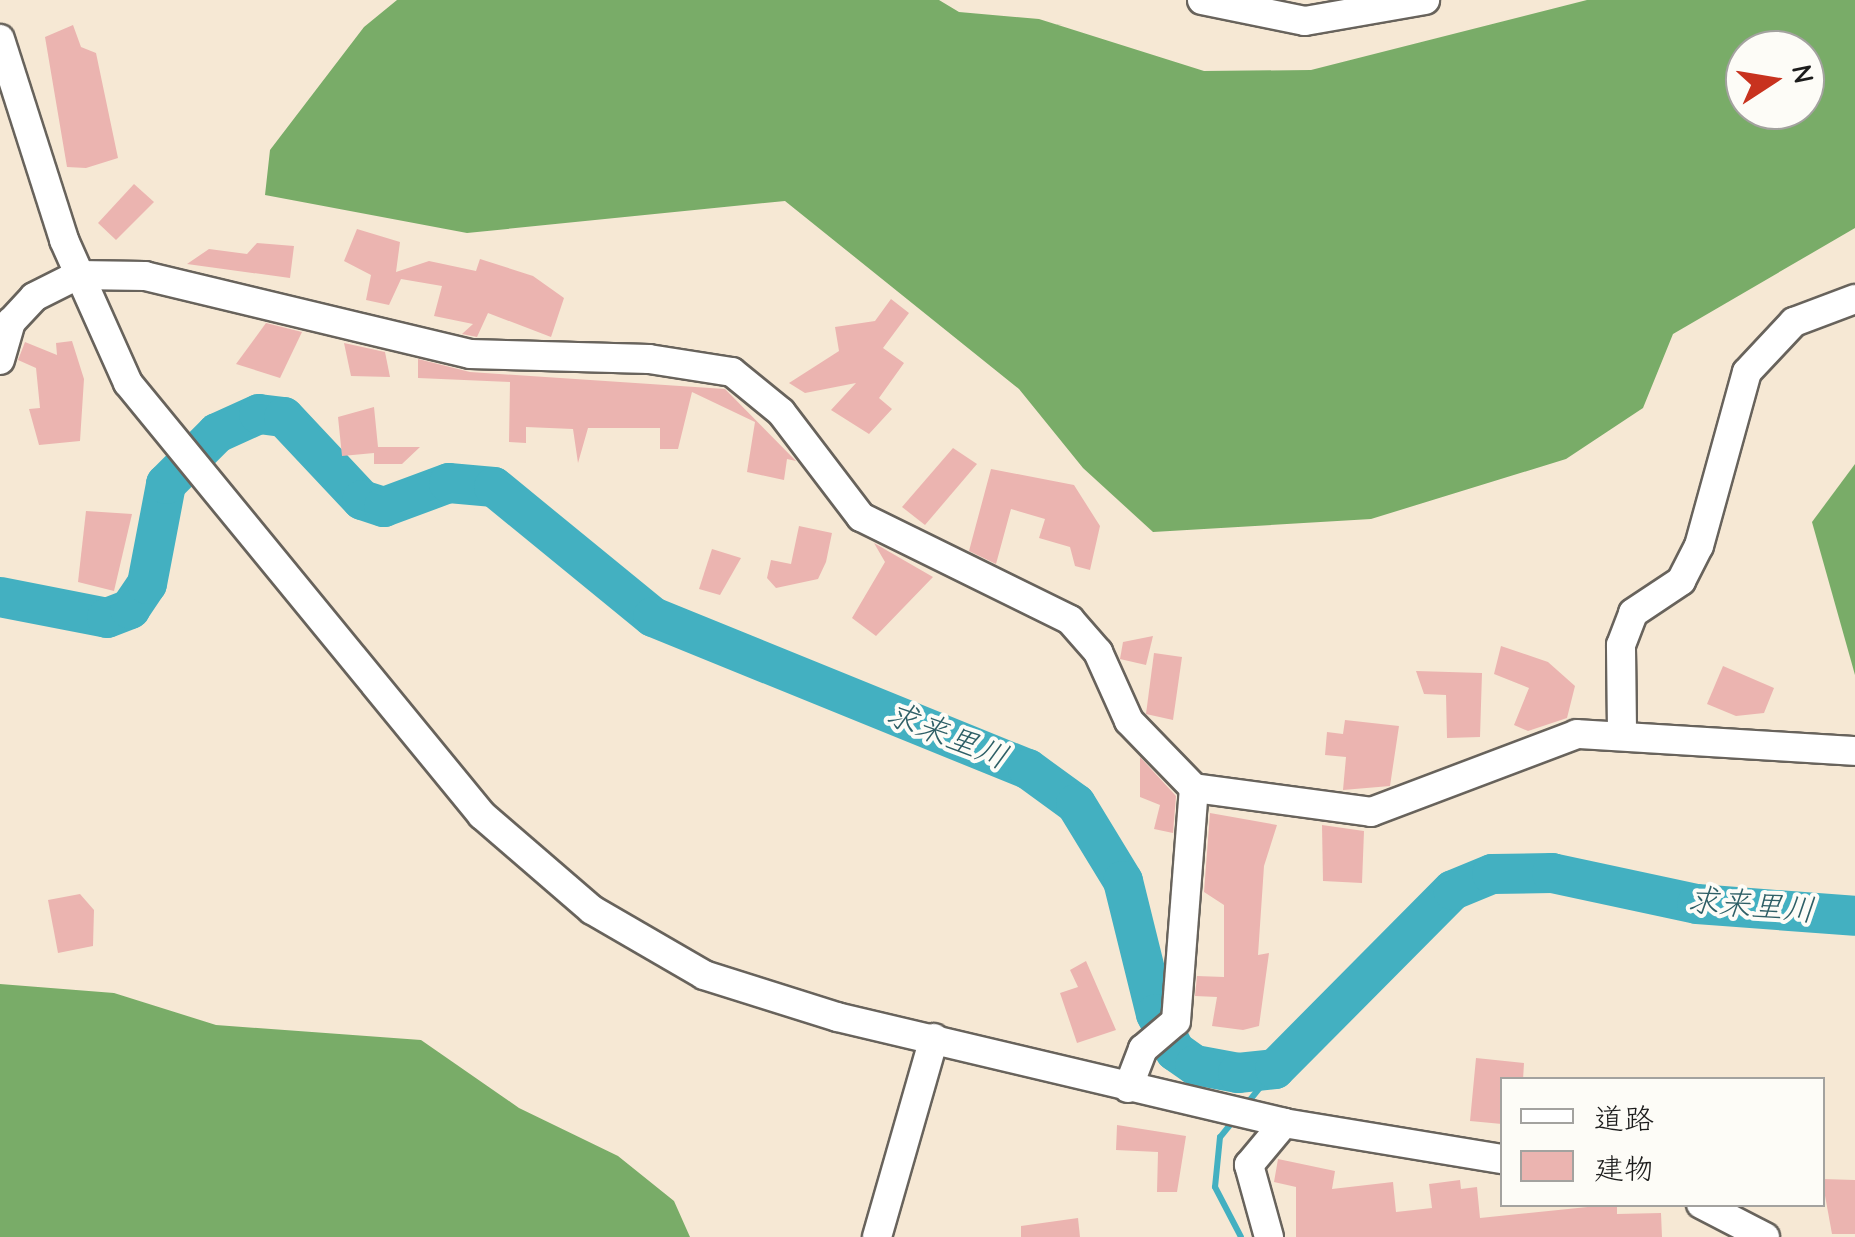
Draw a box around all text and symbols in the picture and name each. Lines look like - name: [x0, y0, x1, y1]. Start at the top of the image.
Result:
- north arrow: [1725, 30, 1825, 130]
- text: N: [1785, 62, 1820, 86]
- water label: 求来里川: [880, 694, 1014, 778]
- water label: 求来里川: [1686, 881, 1816, 931]
- legend: [1500, 1077, 1825, 1207]
- text: 道路: [1594, 1102, 1654, 1137]
- text: 建物: [1594, 1152, 1654, 1187]

